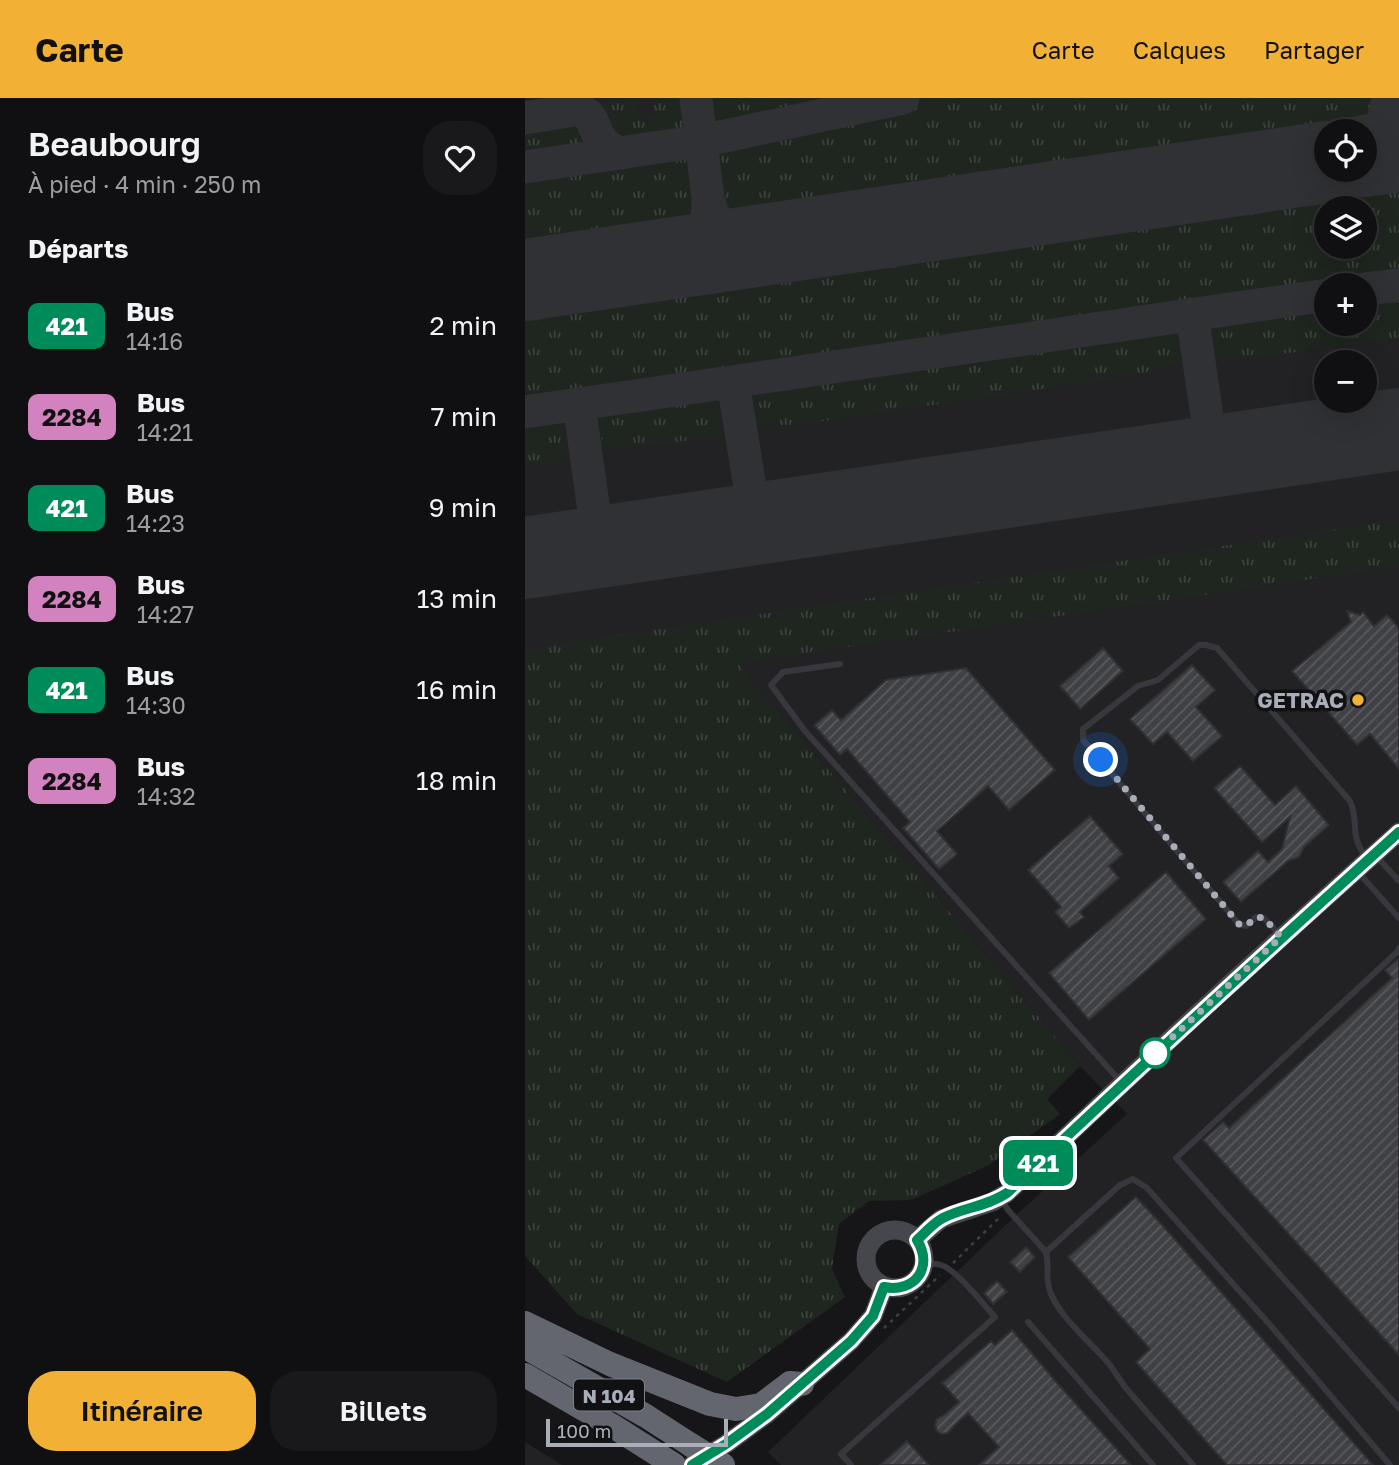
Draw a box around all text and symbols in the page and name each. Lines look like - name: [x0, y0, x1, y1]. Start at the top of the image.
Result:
- text: Carte: [35, 30, 124, 69]
- text: Carte: [1031, 35, 1095, 64]
- text: Calques: [1133, 35, 1226, 64]
- text: Partager: [1264, 35, 1364, 64]
- map controls: [1314, 119, 1377, 413]
- button: locate: [1314, 119, 1377, 182]
- button: heart: [423, 121, 497, 195]
- text: Beaubourg: [28, 124, 201, 163]
- text: À pied · 4 min · 250 m: [28, 170, 261, 198]
- button: layers: [1314, 196, 1377, 259]
- text: Départs: [28, 233, 129, 264]
- button: +: [1314, 273, 1377, 336]
- text: Bus: [126, 296, 174, 327]
- text: 2 min: [429, 310, 497, 341]
- text: 421: [46, 311, 88, 340]
- text: 14:16: [126, 327, 183, 355]
- button: −: [1314, 350, 1377, 413]
- text: Bus: [137, 387, 185, 418]
- text: 7 min: [431, 401, 497, 432]
- text: 2284: [42, 402, 102, 431]
- text: 14:21: [137, 418, 193, 446]
- text: Bus: [126, 478, 174, 509]
- text: 9 min: [429, 492, 497, 523]
- text: 421: [46, 493, 88, 522]
- text: 14:23: [126, 509, 185, 537]
- text: Bus: [137, 569, 185, 600]
- text: 13 min: [417, 583, 497, 614]
- text: 2284: [42, 584, 102, 613]
- text: 14:27: [137, 600, 194, 628]
- text: Bus: [126, 660, 174, 691]
- text: 16 min: [416, 674, 497, 705]
- text: 421: [46, 675, 88, 704]
- place label: GETRAC: [1257, 687, 1344, 713]
- text: 14:30: [126, 691, 186, 719]
- marker: GETRAC: [1350, 692, 1366, 708]
- your location: [1083, 742, 1118, 777]
- text: Bus: [137, 751, 185, 782]
- text: 18 min: [416, 765, 497, 796]
- text: 2284: [42, 766, 102, 795]
- text: 14:32: [137, 782, 196, 810]
- unlabelled marker: [1140, 1038, 1170, 1068]
- line badge: 421: [998, 1140, 1078, 1186]
- text: 421: [1017, 1148, 1059, 1177]
- button: Itinéraire: [28, 1371, 256, 1451]
- button: Billets: [270, 1371, 497, 1451]
- road number: N 104: [574, 1380, 644, 1410]
- scale bar: [546, 1416, 728, 1448]
- text: 100 m: [557, 1419, 611, 1442]

